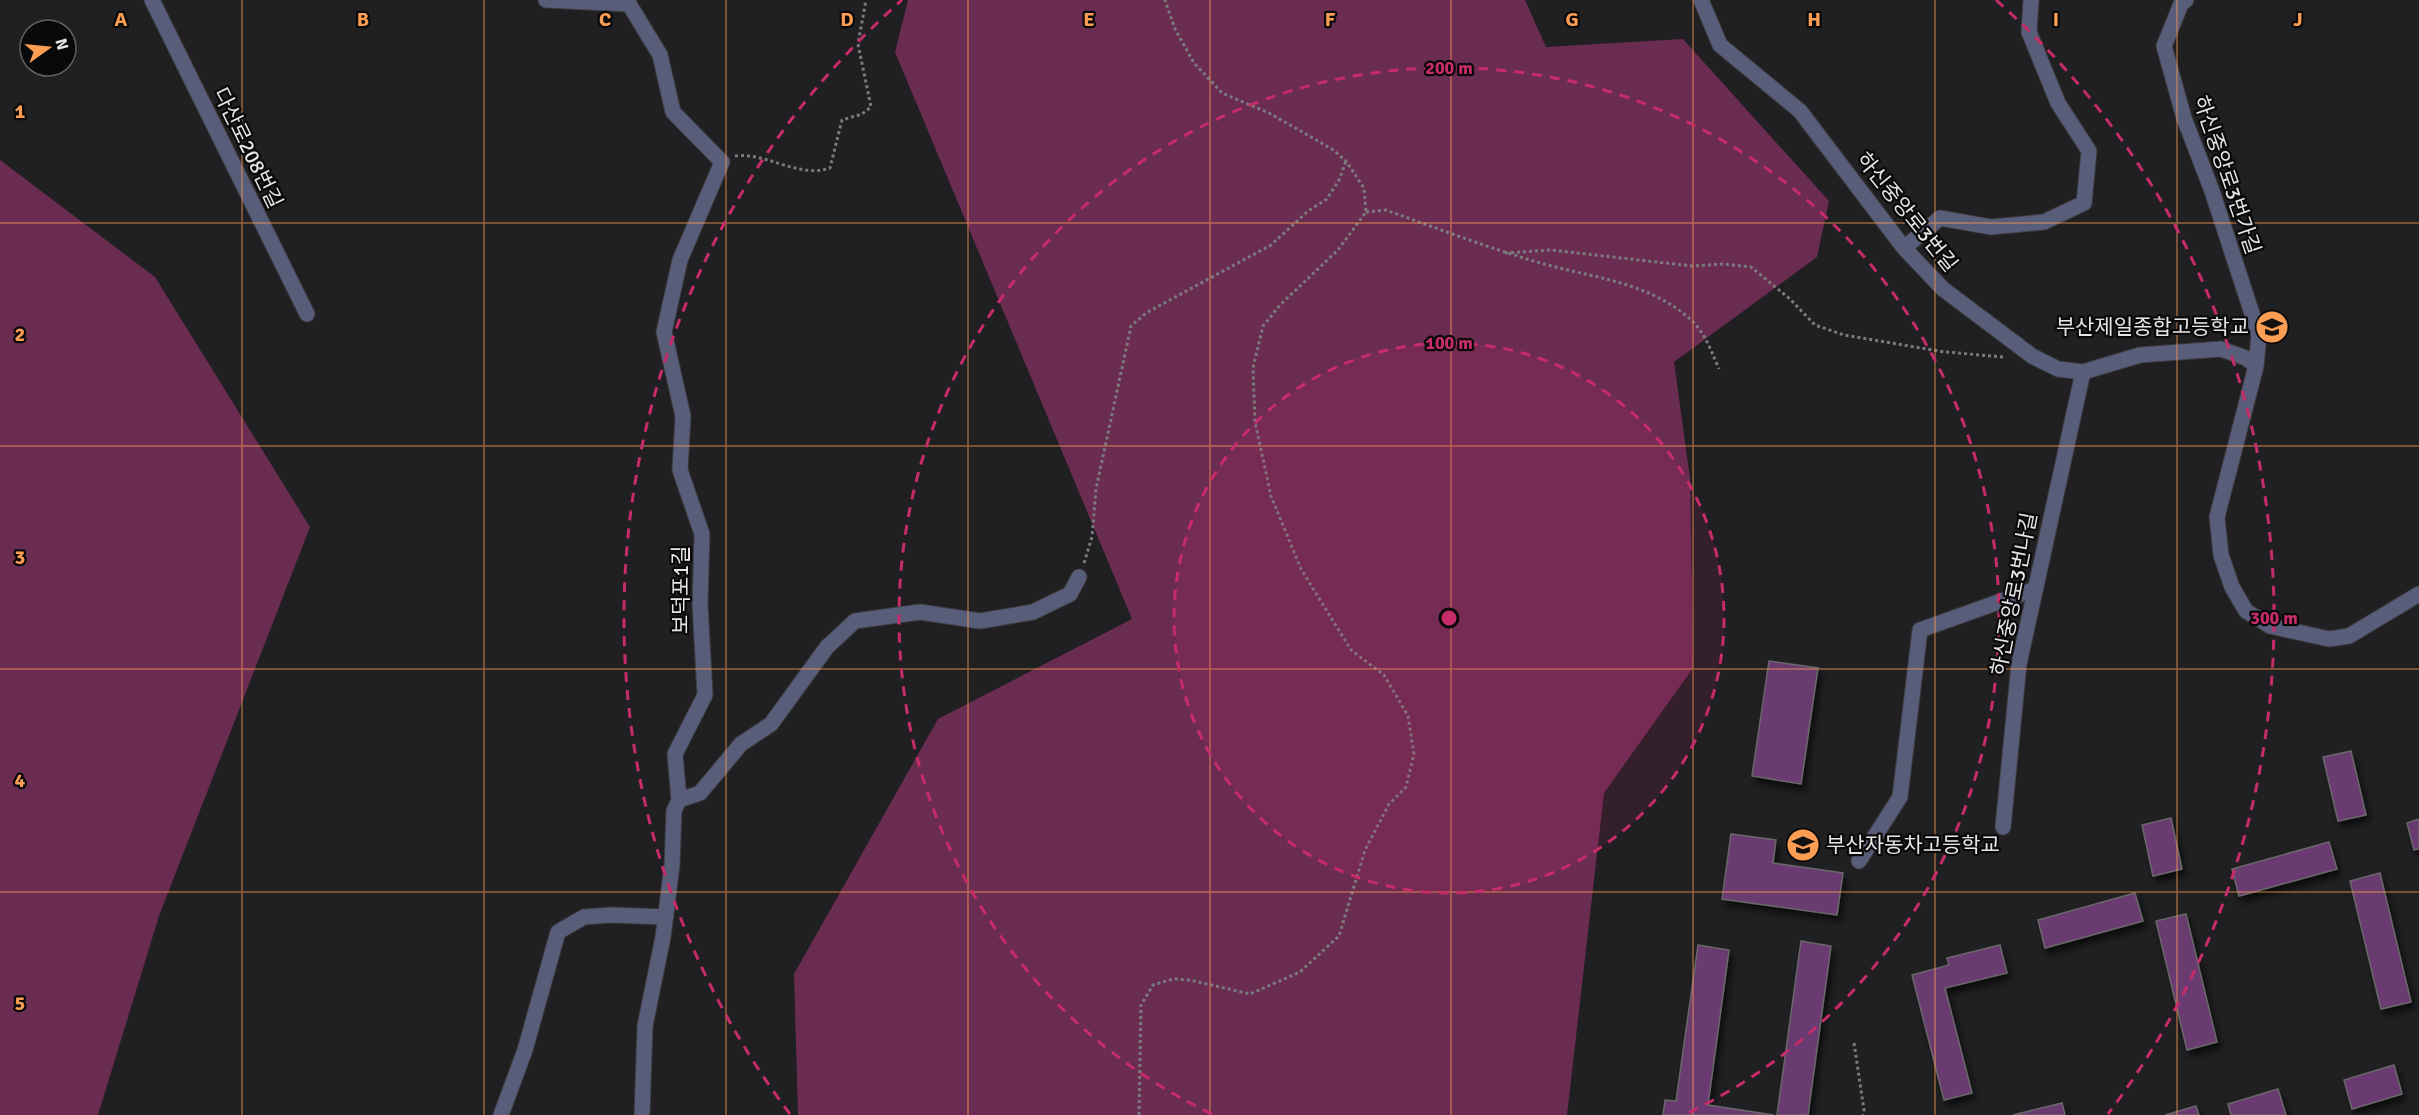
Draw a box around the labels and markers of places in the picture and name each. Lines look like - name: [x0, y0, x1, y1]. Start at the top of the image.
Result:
- school or university icon: 부산제일종합고등학교: [2254, 309, 2290, 345]
- place label: 부산제일종합고등학교: [2056, 314, 2249, 340]
- centre of rings: [1439, 608, 1459, 628]
- school or university icon: 부산자동차고등학교: [1785, 827, 1821, 863]
- place label: 부산자동차고등학교: [1826, 832, 2000, 858]

